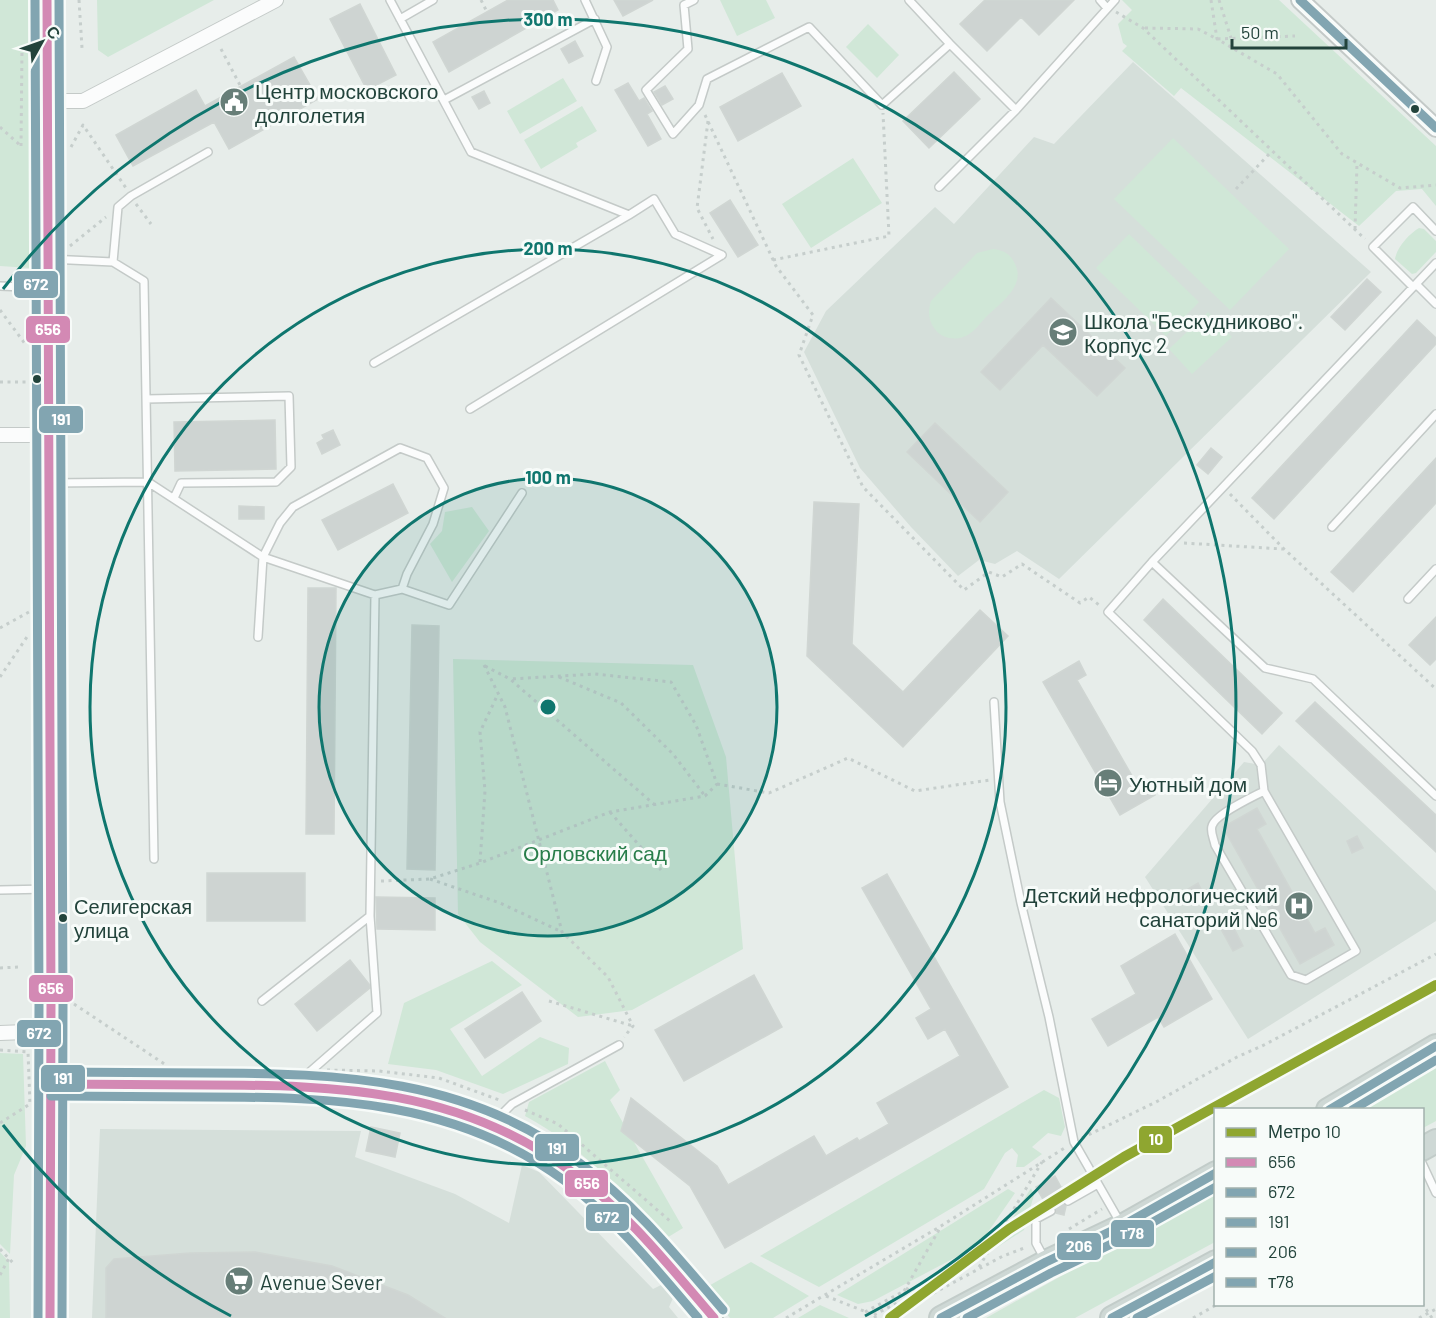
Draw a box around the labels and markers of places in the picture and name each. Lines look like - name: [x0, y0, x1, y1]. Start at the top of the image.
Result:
- place label: Центр московского долголетия: [255, 78, 438, 127]
- public building icon: Центр московского долголетия: [218, 86, 250, 118]
- unlabelled marker: [1409, 103, 1421, 115]
- place label: Школа "Бескудниково". Корпус 2: [1084, 308, 1303, 357]
- school or university icon: Школа "Бескудниково". Корпус 2: [1047, 316, 1079, 348]
- unlabelled marker: [31, 373, 43, 385]
- centre of rings: [538, 697, 558, 717]
- hotel icon: Уютный дом: [1092, 767, 1124, 799]
- place label: Уютный дом: [1129, 771, 1247, 796]
- place label: Детский нефрологический санаторий №6: [1023, 882, 1278, 931]
- hospital icon: Детский нефрологический санаторий №6: [1283, 890, 1315, 922]
- place label: Селигерская улица: [74, 894, 192, 942]
- marker: Селигерская улица: [57, 912, 69, 924]
- supermarket icon: Avenue Sever: [223, 1265, 255, 1297]
- place label: Avenue Sever: [260, 1269, 383, 1294]

